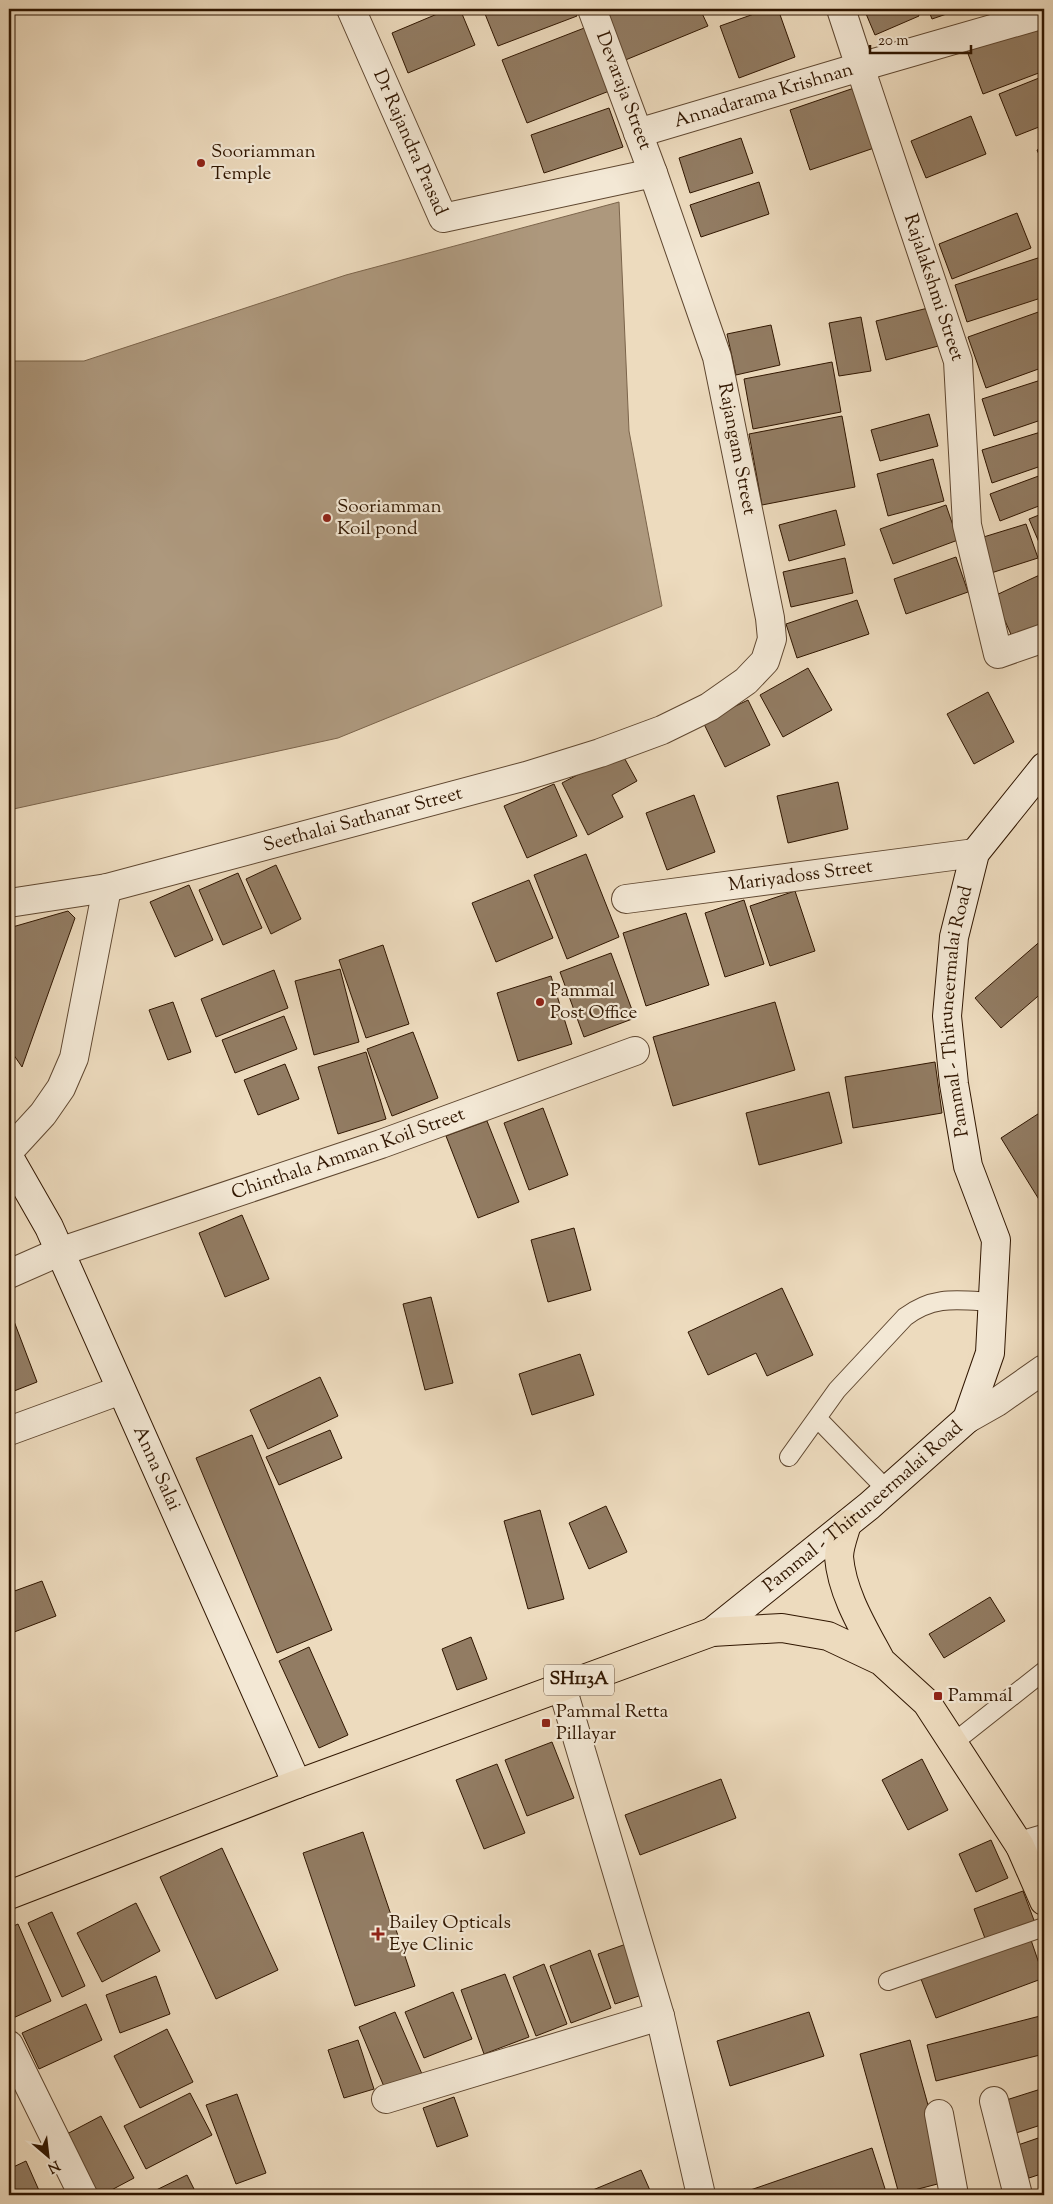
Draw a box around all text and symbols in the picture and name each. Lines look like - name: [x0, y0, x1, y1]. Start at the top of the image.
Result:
- scale bar: [870, 22, 972, 54]
- street label: Devaraja Street: [588, 28, 658, 155]
- text: 20 m: [878, 31, 909, 52]
- street label: Annadarama Krishnan: [671, 56, 857, 135]
- street label: Dr Rajandra Prasad: [366, 65, 454, 220]
- place label: Sooriamman Temple: [211, 139, 316, 188]
- marker: Sooriamman Temple: [195, 157, 207, 169]
- street label: Rajalakshmi Street: [896, 210, 971, 365]
- street label: Rajangam Street: [710, 381, 762, 518]
- place label: Sooriamman Koil pond: [337, 494, 442, 543]
- marker: Sooriamman Koil pond: [321, 512, 333, 524]
- street label: Seethalai Sathanar Street: [260, 780, 466, 859]
- street label: Mariyadoss Street: [727, 853, 875, 899]
- street label: Pammal - Thiruneermalai Road: [933, 882, 980, 1139]
- place label: Pammal Post Office: [550, 978, 637, 1027]
- marker: Pammal Post Office: [534, 996, 546, 1008]
- street label: Chinthala Amman Koil Street: [228, 1101, 469, 1207]
- street label: Pammal - Thiruneermalai Road: [757, 1415, 969, 1599]
- street label: Anna Salai: [126, 1422, 187, 1515]
- road number: SH113A: [544, 1664, 614, 1696]
- place label: Pammal: [948, 1683, 1013, 1710]
- marker: Pammal: [932, 1690, 944, 1702]
- place label: Pammal Retta Pillayar: [556, 1699, 669, 1748]
- marker: Pammal Retta Pillayar: [540, 1717, 552, 1729]
- place label: Bailey Opticals Eye Clinic: [389, 1910, 511, 1959]
- marker: Bailey Opticals Eye Clinic: [371, 1927, 385, 1941]
- north arrow: [22, 2132, 72, 2182]
- text: N: [44, 2154, 63, 2177]

